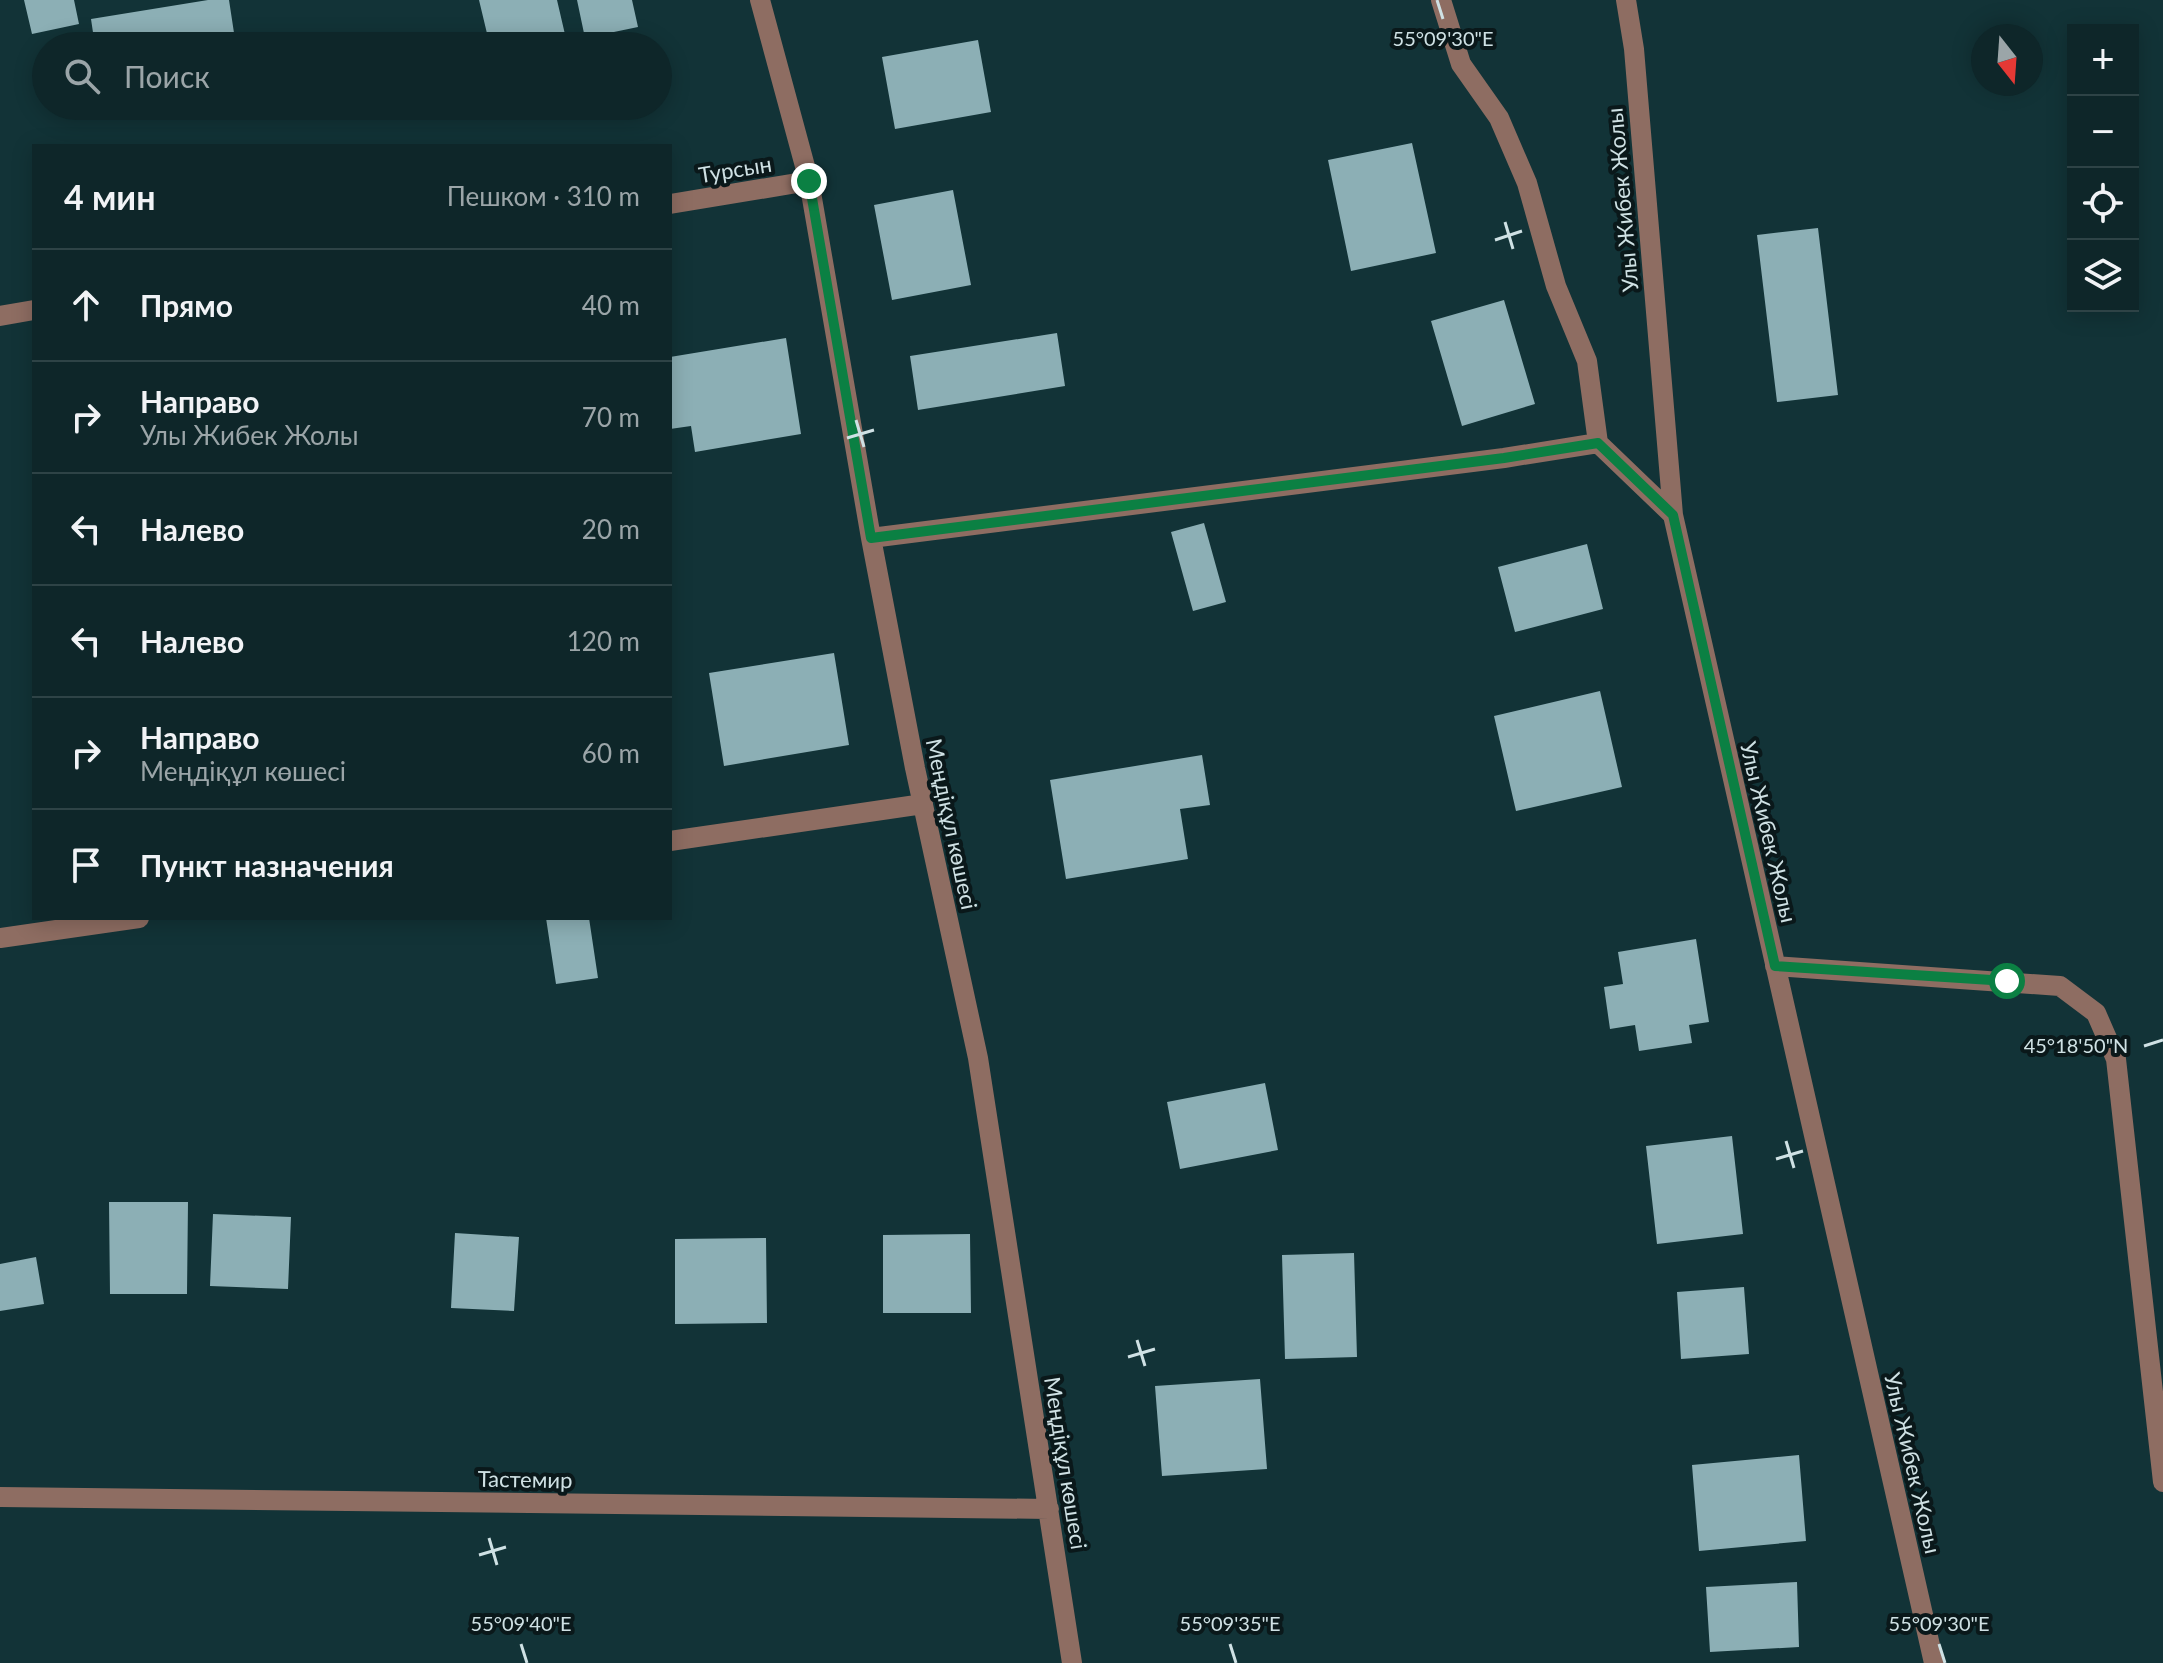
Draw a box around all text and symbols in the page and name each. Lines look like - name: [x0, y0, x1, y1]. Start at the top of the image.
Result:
- north arrow: [1971, 24, 2043, 96]
- map controls: [2067, 24, 2139, 312]
- button: +: [2067, 24, 2139, 96]
- text: 55°09'30"E: [1393, 26, 1493, 50]
- search box: [32, 32, 672, 120]
- icon: search: [60, 54, 104, 98]
- text: Поиск: [124, 58, 210, 94]
- button: −: [2067, 96, 2139, 168]
- street label: Улы Жибек Жолы: [1600, 107, 1644, 293]
- street label: Турсын: [697, 150, 773, 188]
- route end: [791, 163, 827, 199]
- button: locate: [2067, 168, 2139, 240]
- text: 4 мин: [64, 176, 156, 217]
- text: Пешком · 310 m: [447, 180, 640, 212]
- button: layers: [2067, 240, 2139, 312]
- icon: ahead: [64, 283, 108, 327]
- text: Прямо: [140, 287, 233, 323]
- text: 40 m: [582, 289, 640, 321]
- text: Направо: [140, 383, 260, 419]
- icon: right: [64, 395, 108, 439]
- text: 70 m: [582, 401, 640, 433]
- text: Улы Жибек Жолы: [140, 419, 358, 451]
- icon: left: [64, 507, 108, 551]
- text: Налево: [140, 511, 244, 547]
- text: 20 m: [582, 513, 640, 545]
- icon: left: [64, 619, 108, 663]
- text: Налево: [140, 623, 244, 659]
- text: 120 m: [567, 625, 640, 657]
- text: Направо: [140, 719, 260, 755]
- icon: right: [64, 731, 108, 775]
- street label: Меңдіқұл көшесі: [921, 736, 983, 912]
- text: 60 m: [582, 737, 640, 769]
- street label: Улы Жибек Жолы: [1735, 739, 1803, 925]
- text: Меңдіқұл көшесі: [140, 755, 346, 787]
- icon: arrive: [64, 843, 108, 887]
- text: Пункт назначения: [140, 847, 394, 883]
- route start: [1989, 963, 2025, 999]
- text: 45°18'50"N: [2024, 1033, 2128, 1057]
- street label: Улы Жибек Жолы: [1879, 1370, 1947, 1556]
- street label: Меңдіқұл көшесі: [1039, 1375, 1093, 1551]
- street label: Тастемир: [477, 1465, 573, 1493]
- text: 55°09'40"E: [471, 1611, 571, 1635]
- text: 55°09'35"E: [1180, 1611, 1280, 1635]
- text: 55°09'30"E: [1889, 1611, 1989, 1635]

